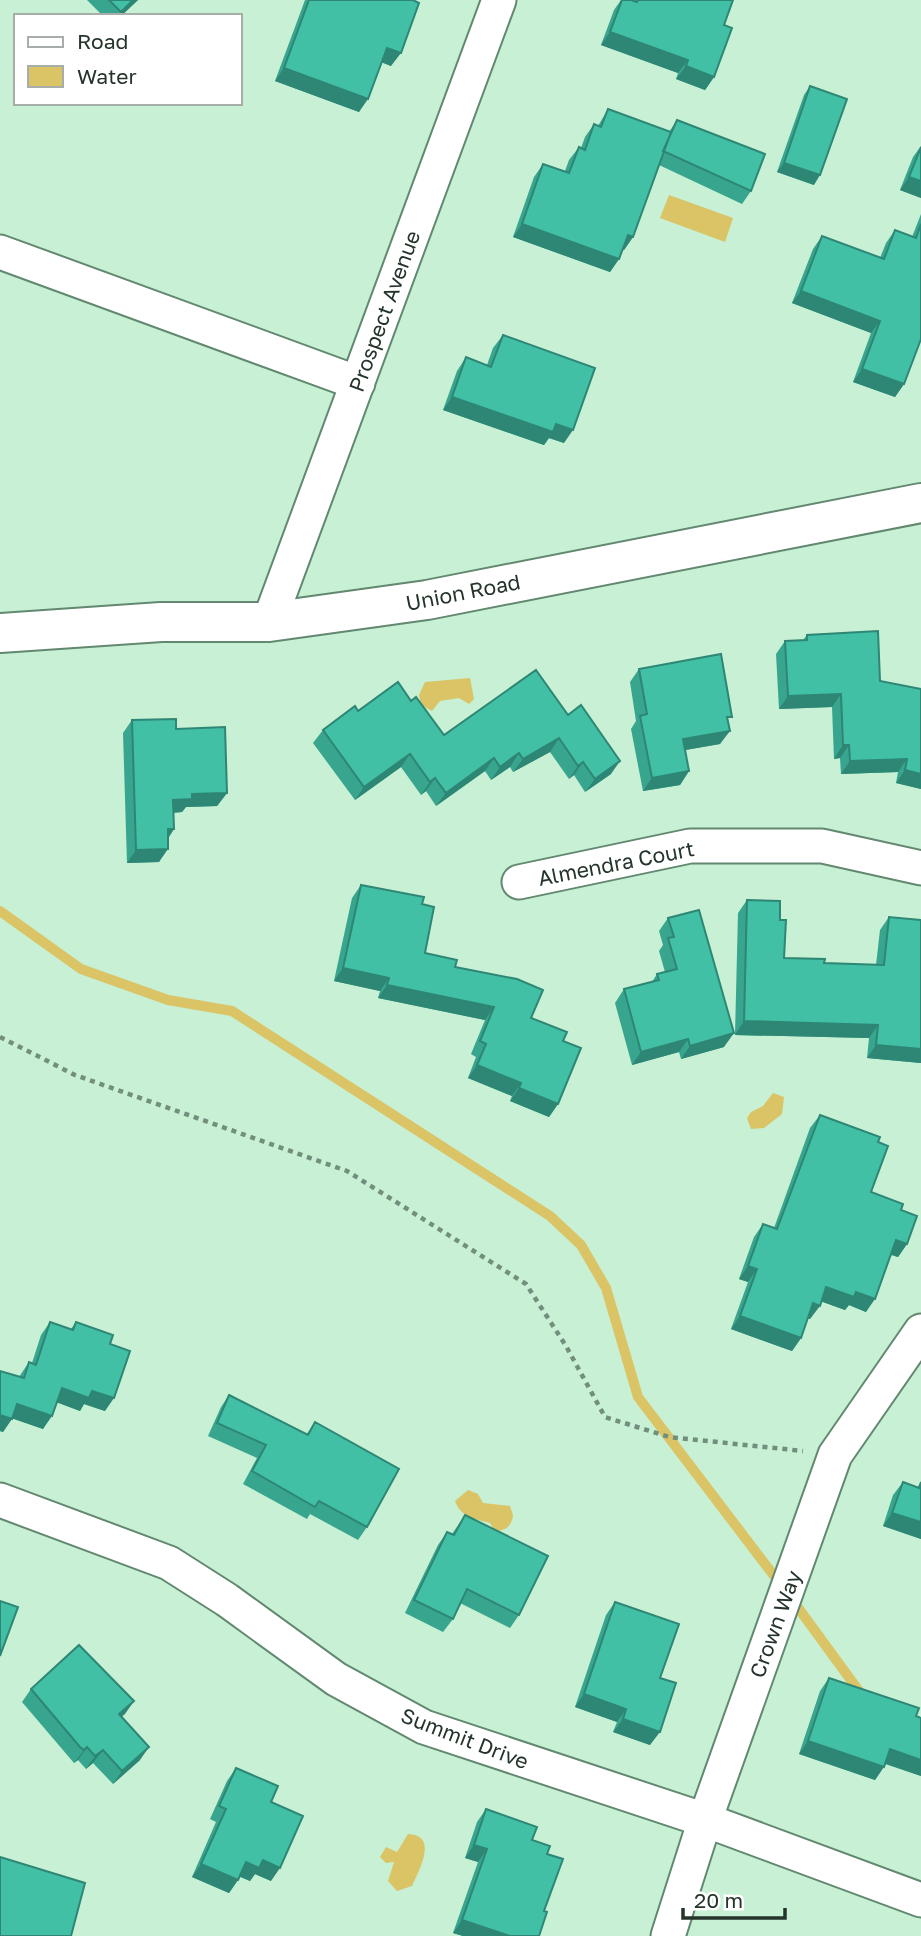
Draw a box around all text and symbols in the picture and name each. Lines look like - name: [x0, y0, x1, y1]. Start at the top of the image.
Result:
- legend: [14, 14, 242, 105]
- text: Road: [77, 28, 128, 54]
- text: Water: [77, 63, 137, 89]
- street label: Prospect Avenue: [343, 227, 425, 395]
- street label: Union Road: [404, 568, 522, 616]
- street label: Almendra Court: [536, 835, 696, 891]
- street label: Crown Way: [744, 1567, 807, 1681]
- street label: Summit Drive: [397, 1702, 533, 1774]
- scale bar: [683, 1876, 785, 1920]
- text: 20 m: [694, 1887, 743, 1913]

